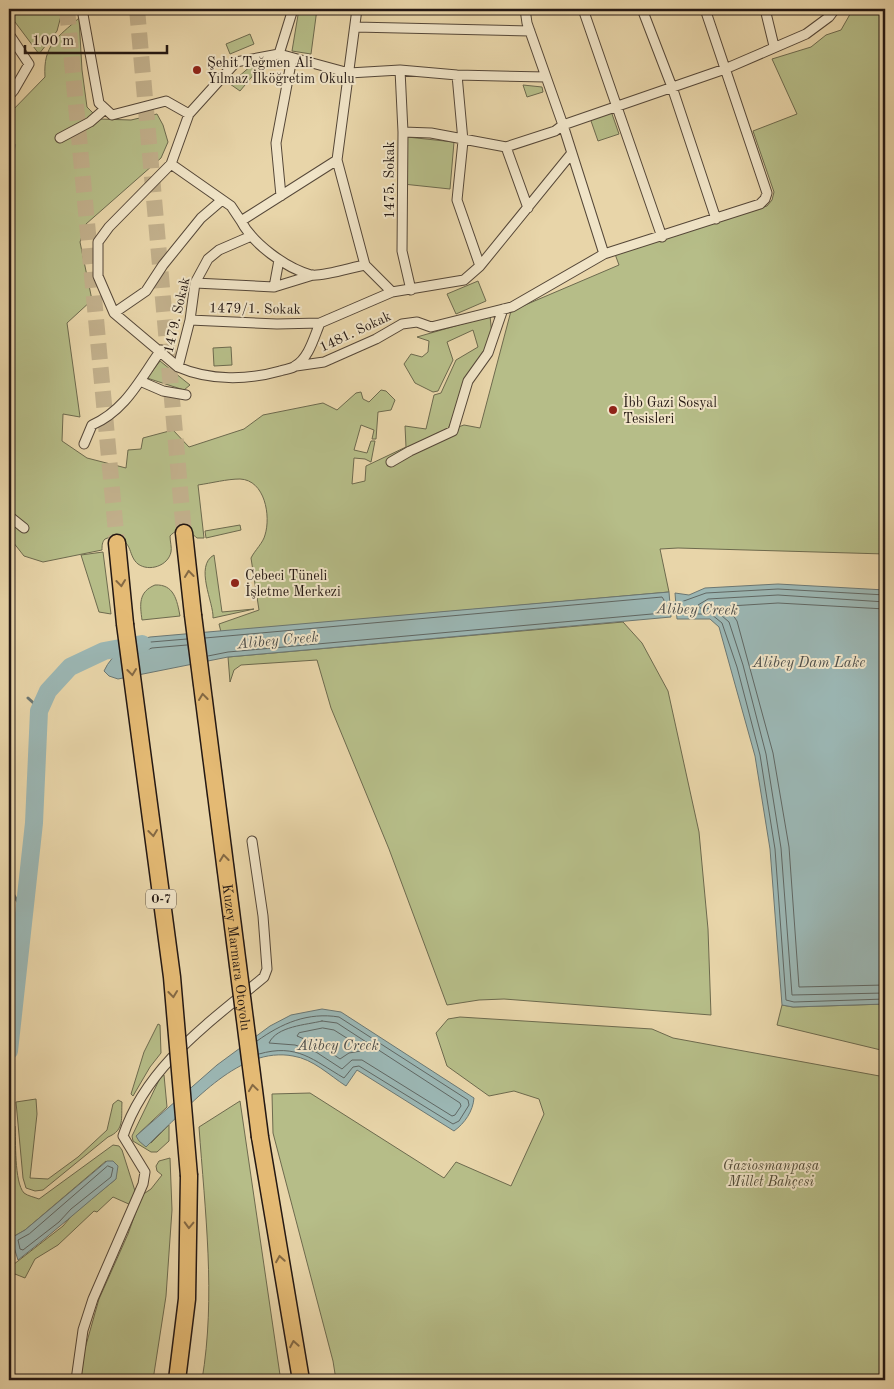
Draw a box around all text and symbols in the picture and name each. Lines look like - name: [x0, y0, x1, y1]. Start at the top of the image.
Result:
- scale bar: [25, 22, 168, 54]
- text: 100 m: [32, 34, 74, 49]
- place label: Şehit Teğmen Ali Yılmaz İlköğretim Okulu: [207, 56, 355, 86]
- marker: Şehit Teğmen Ali Yılmaz İlköğretim Okulu: [191, 64, 203, 76]
- street label: 1475. Sokak: [383, 141, 397, 219]
- street label: 1479. Sokak: [161, 276, 193, 355]
- street label: 1479/1. Sokak: [209, 301, 301, 317]
- street label: 1481. Sokak: [317, 309, 393, 355]
- place label: İbb Gazi Sosyal Tesisleri: [623, 393, 717, 426]
- marker: İbb Gazi Sosyal Tesisleri: [607, 404, 619, 416]
- one-way arrow: [183, 569, 194, 577]
- place label: Cebeci Tüneli İşletme Merkezi: [245, 569, 341, 599]
- marker: Cebeci Tüneli İşletme Merkezi: [229, 577, 241, 589]
- one-way arrow: [115, 580, 126, 588]
- water label: Alibey Creek: [655, 602, 738, 619]
- water label: Alibey Creek: [236, 630, 319, 653]
- water label: Alibey Dam Lake: [752, 656, 865, 671]
- one-way arrow: [126, 668, 136, 676]
- one-way arrow: [198, 692, 209, 700]
- one-way arrow: [147, 830, 158, 838]
- one-way arrow: [219, 854, 229, 862]
- street label: Kuzey Marmara Otoyolu: [220, 883, 252, 1032]
- road number: O-7: [146, 890, 176, 909]
- one-way arrow: [167, 991, 178, 999]
- water label: Alibey Creek: [296, 1039, 379, 1054]
- one-way arrow: [248, 1084, 259, 1092]
- park label: Gaziosmanpaşa Millet Bahçesi: [723, 1159, 820, 1189]
- one-way arrow: [184, 1222, 194, 1229]
- one-way arrow: [275, 1255, 285, 1264]
- one-way arrow: [290, 1339, 300, 1348]

